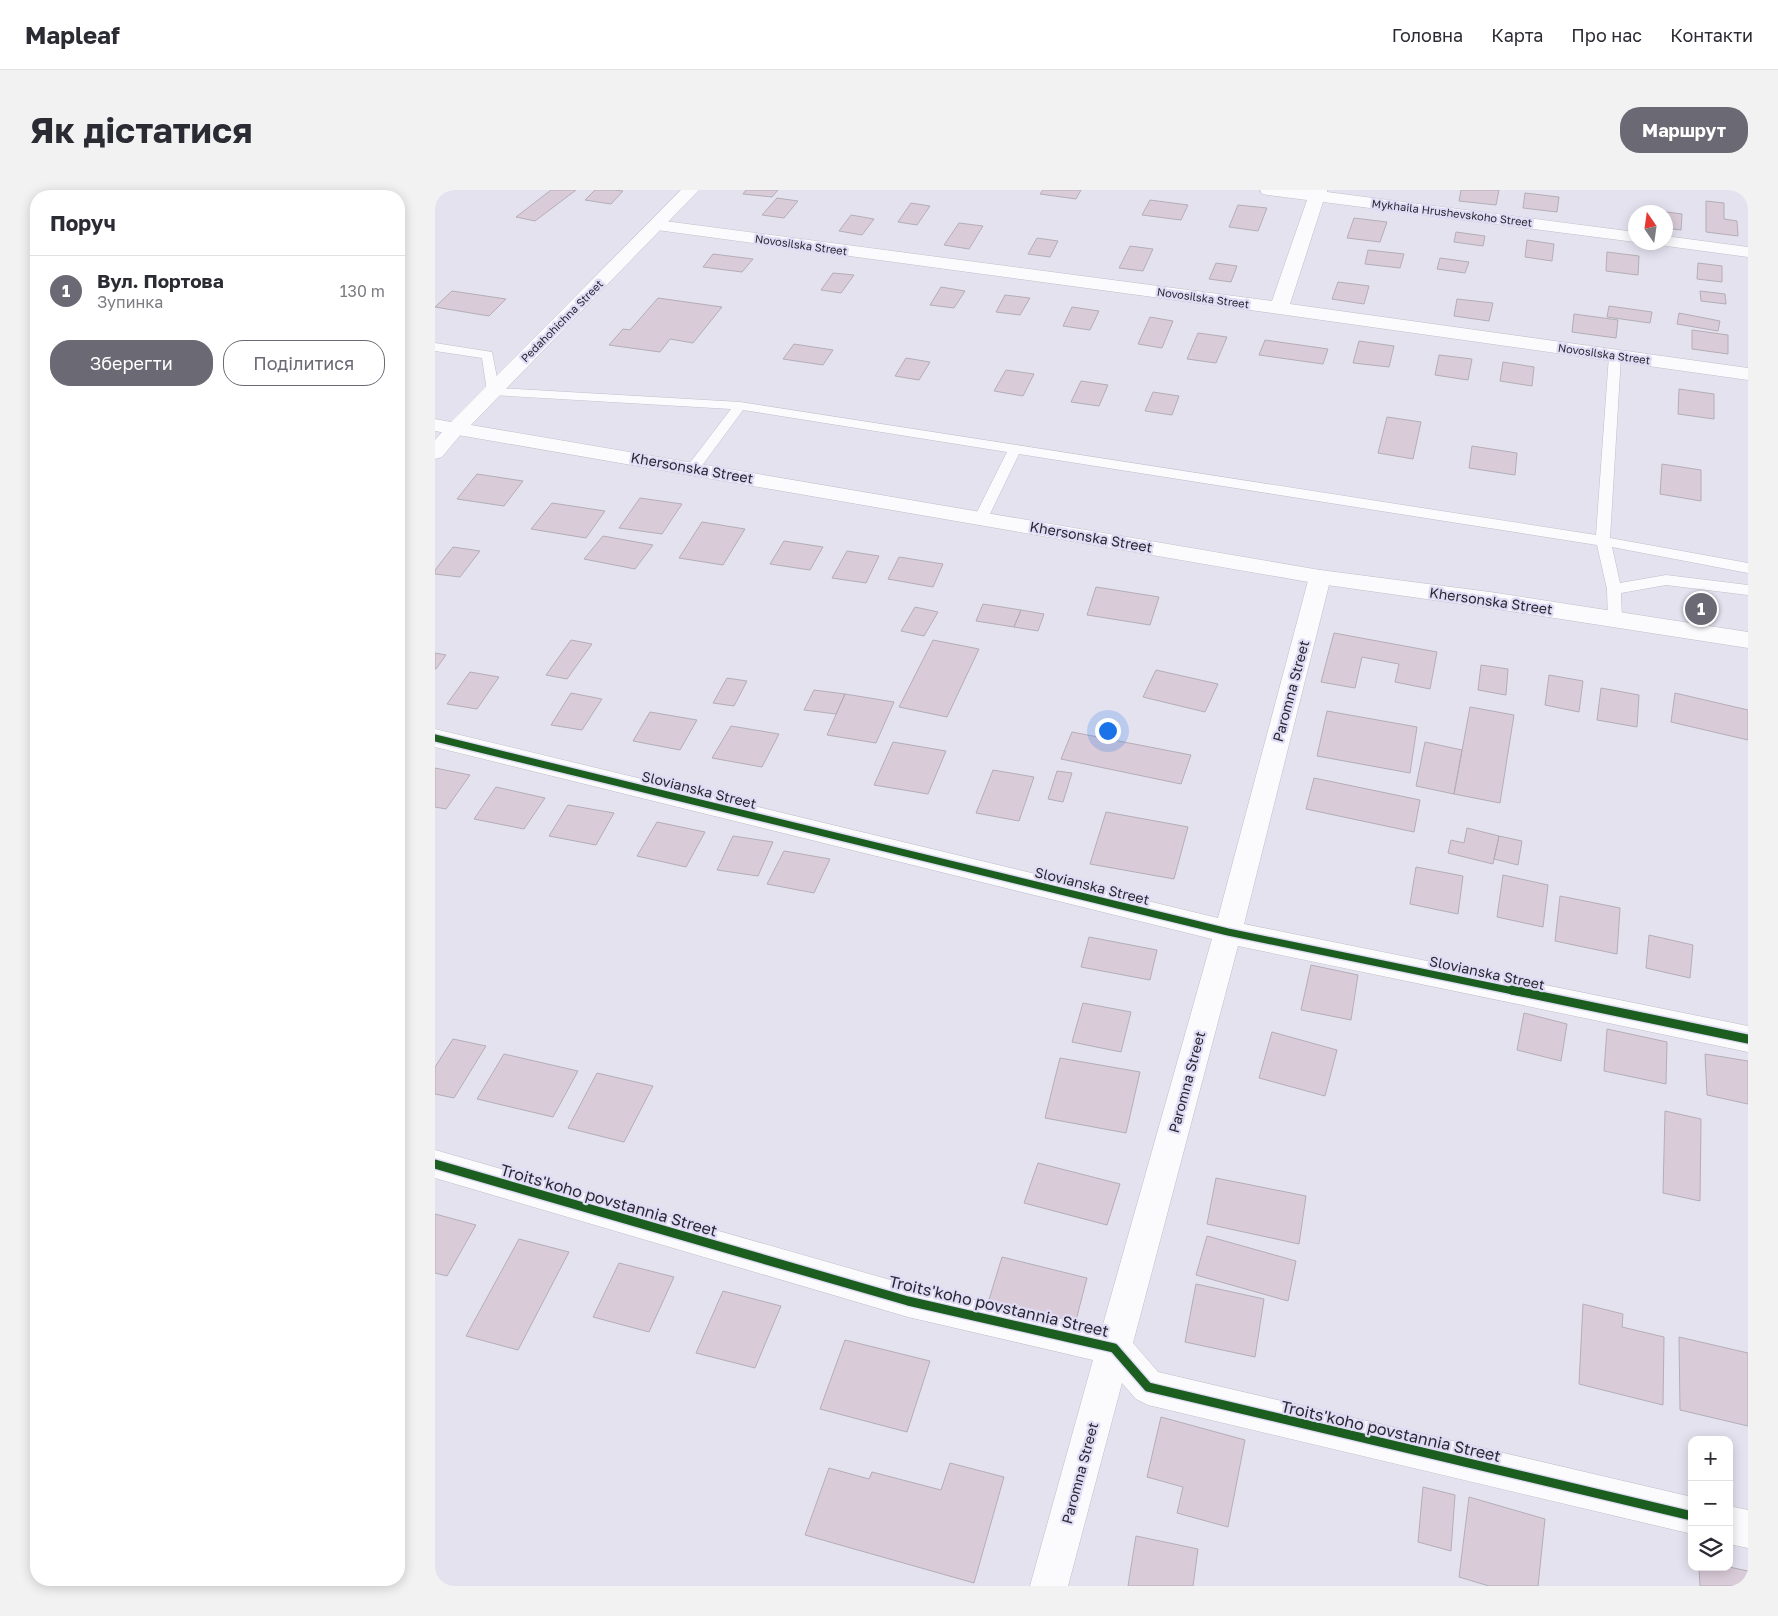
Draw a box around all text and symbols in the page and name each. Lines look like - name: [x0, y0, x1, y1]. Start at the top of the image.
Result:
- text: Mapleaf: [25, 20, 120, 49]
- text: Головна: [1392, 24, 1463, 46]
- text: Карта: [1491, 24, 1543, 46]
- text: Про нас: [1571, 24, 1642, 46]
- text: Контакти: [1670, 24, 1753, 46]
- button: Маршрут: [1620, 107, 1748, 153]
- text: Як дістатися: [30, 109, 253, 151]
- street label: Mykhaila Hrushevskoho Street: [1371, 196, 1533, 229]
- north arrow: [1628, 205, 1673, 250]
- text: Поруч: [50, 210, 116, 236]
- street label: Novosilska Street: [754, 232, 848, 257]
- text: Вул. Портова: [97, 269, 224, 292]
- street label: Pedahohichna Street: [518, 277, 605, 364]
- text: 1: [62, 281, 70, 301]
- text: 130 m: [340, 281, 385, 301]
- street label: Novosilska Street: [1156, 285, 1250, 310]
- text: Зупинка: [97, 292, 163, 312]
- button: Зберегти: [50, 340, 213, 386]
- button: Поділитися: [223, 340, 385, 386]
- street label: Novosilska Street: [1557, 341, 1651, 366]
- street label: Khersonska Street: [629, 448, 755, 487]
- street label: Khersonska Street: [1028, 517, 1154, 556]
- street label: Khersonska Street: [1428, 583, 1554, 618]
- pin: 1: [1685, 590, 1717, 628]
- street label: Paromna Street: [1269, 638, 1312, 744]
- your location: [1095, 718, 1121, 744]
- street label: Slovianska Street: [640, 767, 758, 812]
- street label: Slovianska Street: [1033, 863, 1151, 908]
- street label: Slovianska Street: [1428, 952, 1546, 993]
- street label: Paromna Street: [1165, 1029, 1208, 1135]
- street label: Troits'koho povstannia Street: [498, 1159, 720, 1241]
- street label: Troits'koho povstannia Street: [887, 1271, 1111, 1341]
- street label: Troits'koho povstannia Street: [1279, 1396, 1503, 1466]
- street label: Paromna Street: [1058, 1420, 1101, 1526]
- map controls: [1688, 1436, 1733, 1571]
- button: +: [1688, 1436, 1733, 1481]
- button: −: [1688, 1481, 1733, 1526]
- button: layers: [1688, 1526, 1733, 1571]

